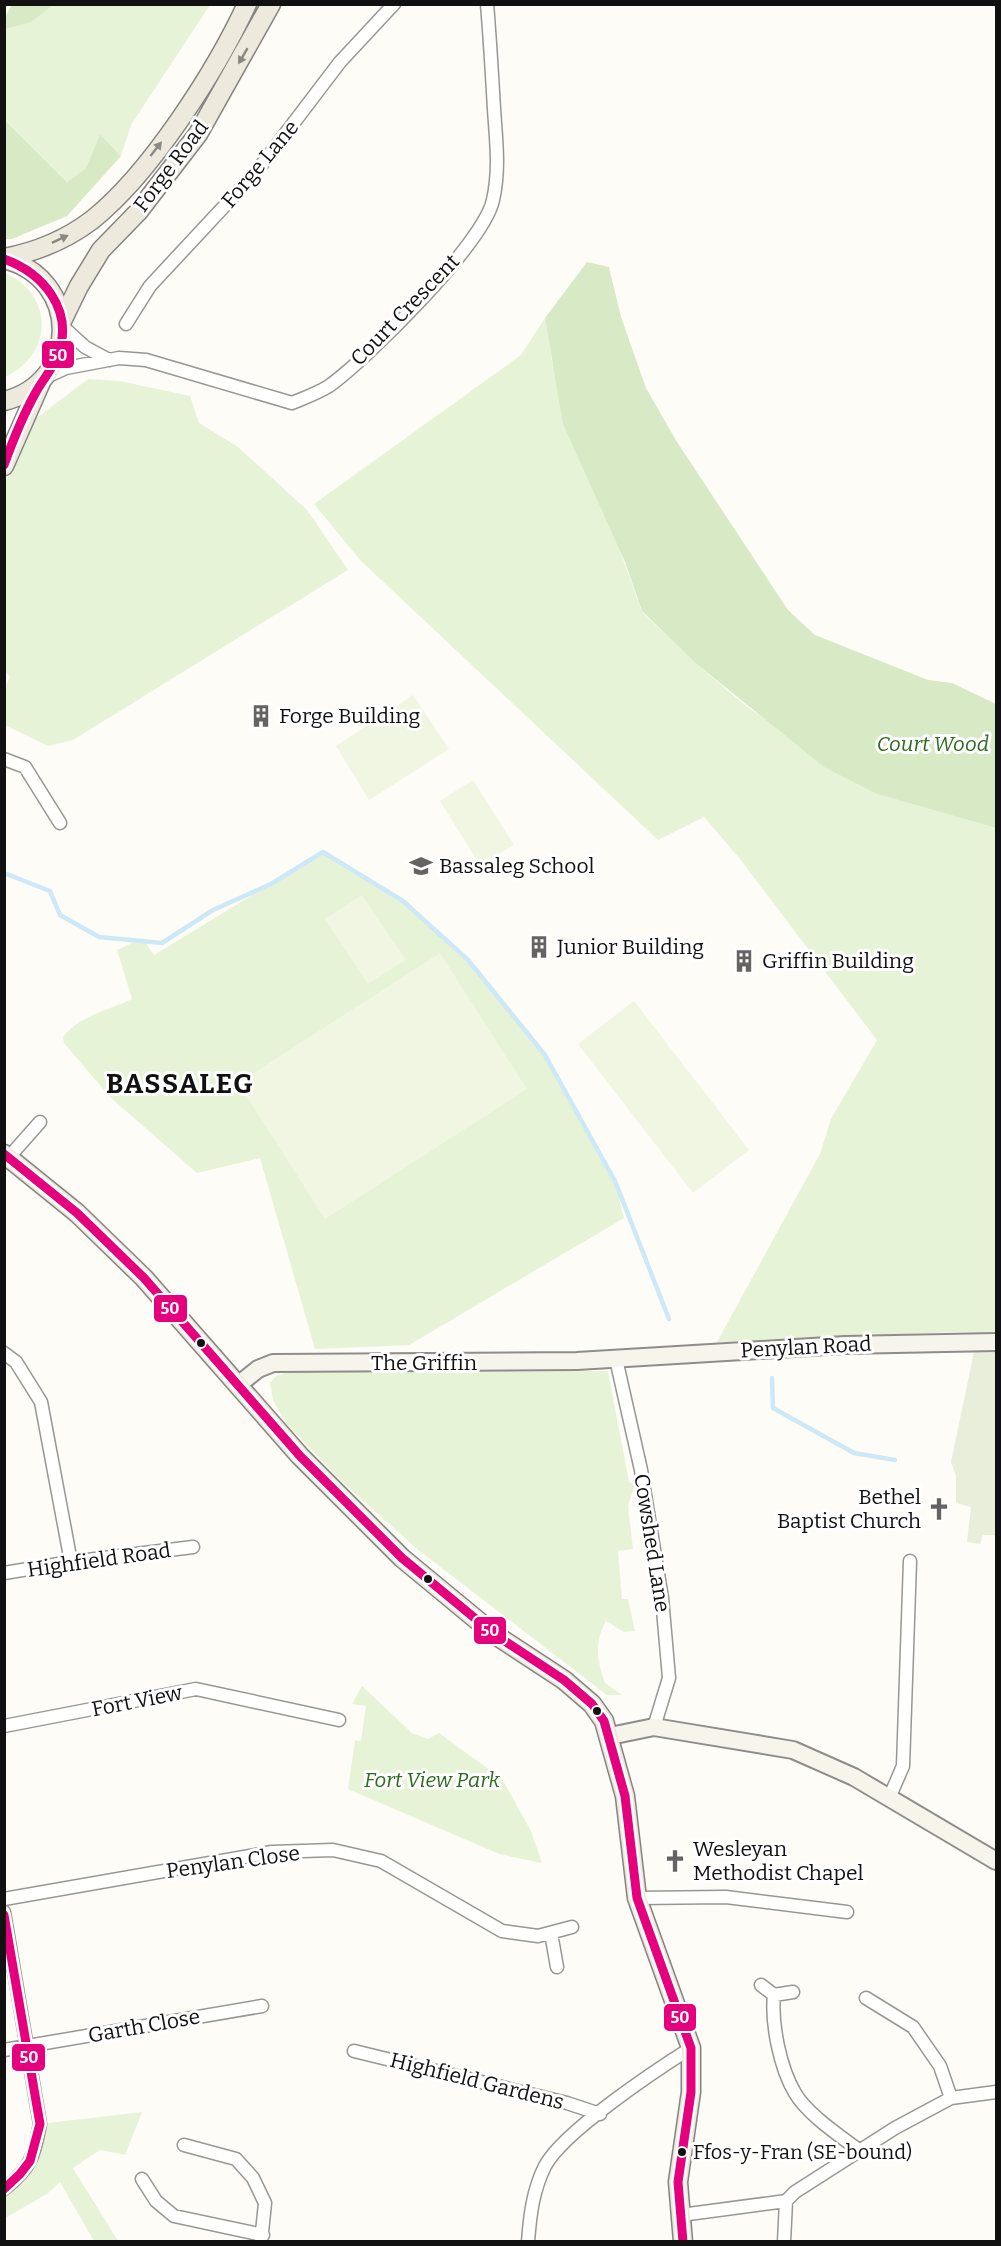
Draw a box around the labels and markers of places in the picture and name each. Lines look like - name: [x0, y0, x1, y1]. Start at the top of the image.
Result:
- building icon: Forge Building: [248, 703, 274, 729]
- place label: Forge Building: [279, 703, 420, 729]
- school or university icon: Bassaleg School: [408, 853, 434, 879]
- place label: Bassaleg School: [439, 853, 595, 879]
- building icon: Junior Building: [526, 934, 552, 960]
- place label: Junior Building: [556, 934, 704, 960]
- building icon: Griffin Building: [731, 948, 757, 974]
- place label: Griffin Building: [762, 948, 914, 974]
- unlabelled marker: [195, 1337, 207, 1349]
- place label: Bethel Baptist Church: [777, 1484, 921, 1534]
- church icon: Bethel Baptist Church: [926, 1496, 952, 1522]
- unlabelled marker: [422, 1573, 434, 1585]
- unlabelled marker: [591, 1705, 603, 1717]
- place label: Wesleyan Methodist Chapel: [693, 1836, 863, 1886]
- church icon: Wesleyan Methodist Chapel: [662, 1848, 688, 1874]
- place label: Ffos-y-Fran (SE-bound): [693, 2140, 912, 2164]
- marker: Ffos-y-Fran (SE-bound): [676, 2146, 688, 2158]

